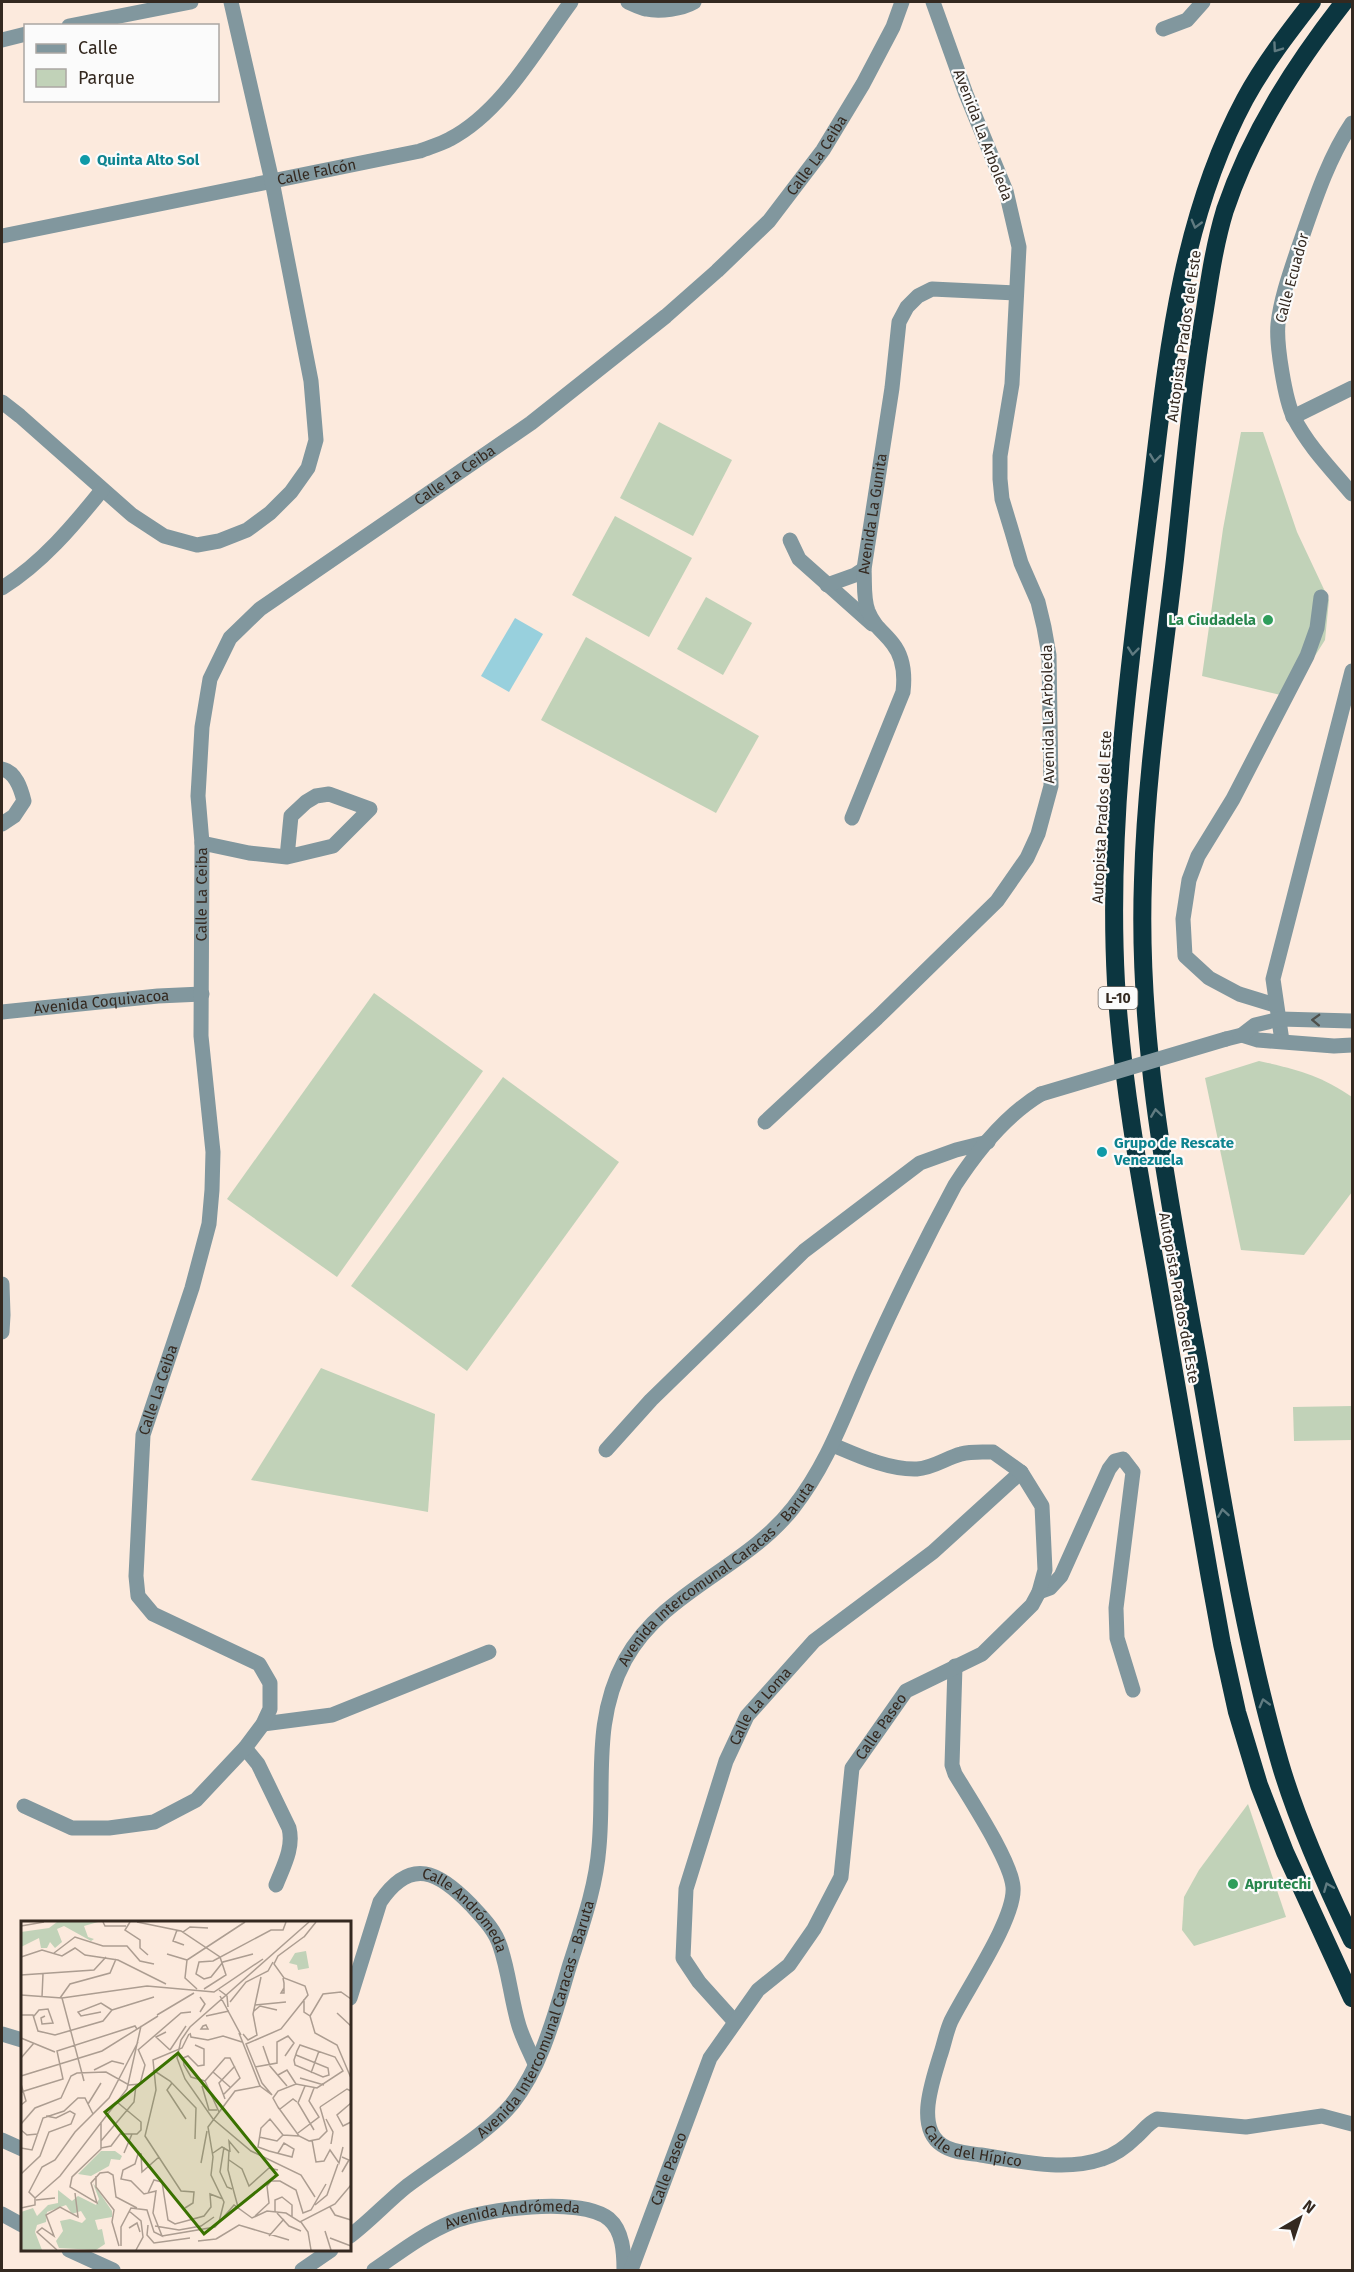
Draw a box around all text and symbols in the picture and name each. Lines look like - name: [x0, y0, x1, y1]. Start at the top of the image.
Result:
- legend: [24, 24, 219, 102]
- text: Calle: [78, 37, 118, 59]
- one-way arrow: [1273, 42, 1284, 53]
- text: Parque: [78, 67, 135, 89]
- street label: Avenida La Arboleda: [950, 67, 1016, 203]
- street label: Calle La Ceiba: [782, 112, 851, 199]
- place label: Quinta Alto Sol: [97, 151, 200, 169]
- marker: Quinta Alto Sol: [78, 153, 92, 167]
- street label: Calle Falcón: [275, 155, 358, 189]
- one-way arrow: [1190, 219, 1203, 229]
- street label: Calle Ecuador: [1271, 231, 1313, 325]
- street label: Autopista Prados del Este: [1163, 249, 1205, 423]
- street label: Calle La Ceiba: [411, 441, 499, 509]
- street label: Avenida La Gunita: [855, 452, 891, 575]
- one-way arrow: [1149, 453, 1162, 462]
- place label: La Ciudadela: [1168, 611, 1256, 629]
- marker: La Ciudadela: [1261, 613, 1275, 627]
- street label: Avenida La Arboleda: [1038, 644, 1058, 784]
- one-way arrow: [1127, 647, 1140, 656]
- street label: Autopista Prados del Este: [1088, 730, 1116, 904]
- street label: Calle La Ceiba: [192, 847, 211, 942]
- street label: Avenida Coquivacoa: [33, 986, 170, 1018]
- road number: L-10: [1098, 987, 1138, 1009]
- one-way arrow: [1311, 1014, 1320, 1027]
- one-way arrow: [1150, 1109, 1162, 1118]
- place label: Grupo de Rescate Venezuela: [1113, 1134, 1234, 1169]
- marker: Grupo de Rescate Venezuela: [1095, 1145, 1109, 1159]
- street label: Autopista Prados del Este: [1155, 1211, 1203, 1385]
- street label: Calle La Ceiba: [135, 1342, 181, 1437]
- street label: Avenida Intercomunal Caracas - Baruta: [614, 1478, 818, 1669]
- one-way arrow: [1218, 1508, 1230, 1517]
- street label: Calle La Loma: [726, 1664, 795, 1748]
- street label: Calle Paseo: [852, 1690, 911, 1763]
- one-way arrow: [1259, 1698, 1272, 1708]
- street label: Calle Andrómeda: [421, 1864, 510, 1955]
- place label: Aprutechi: [1244, 1875, 1311, 1893]
- marker: Aprutechi: [1226, 1877, 1240, 1891]
- one-way arrow: [1323, 1882, 1335, 1893]
- street label: Avenida Intercomunal Caracas - Baruta: [473, 1898, 598, 2142]
- inset map: [21, 1921, 351, 2251]
- street label: Calle del Hípico: [920, 2123, 1023, 2171]
- street label: Calle Paseo: [647, 2130, 691, 2208]
- north arrow: [1270, 2188, 1330, 2248]
- text: N: [1299, 2196, 1319, 2217]
- street label: Avenida Andrómeda: [442, 2197, 581, 2233]

